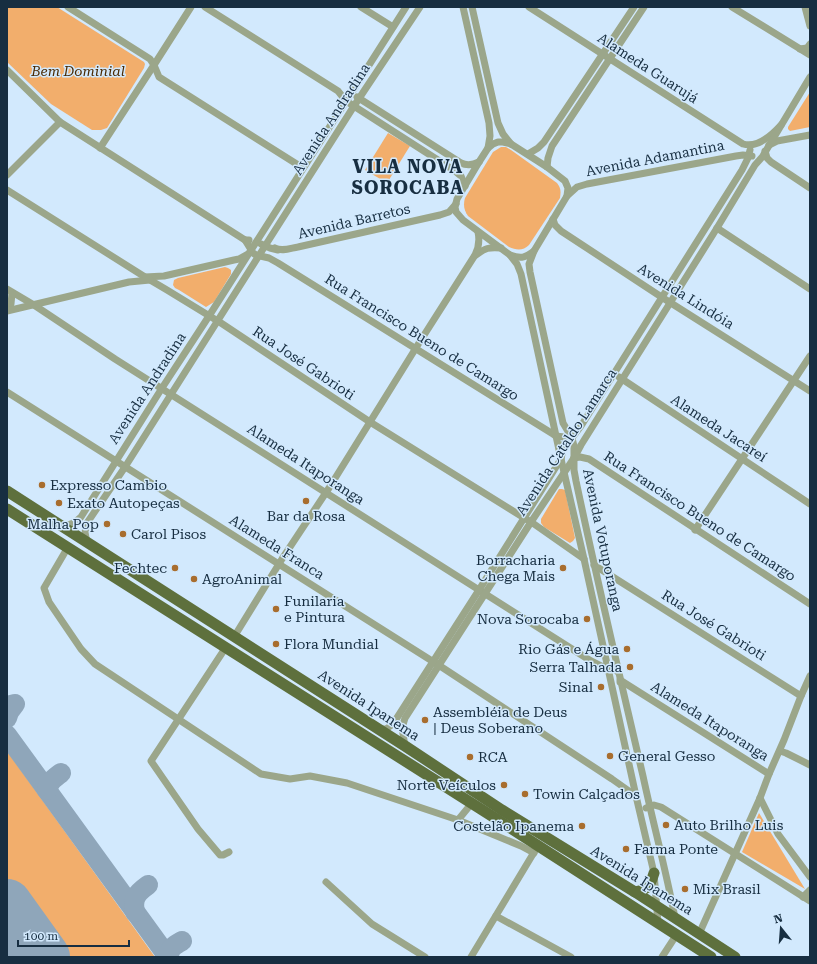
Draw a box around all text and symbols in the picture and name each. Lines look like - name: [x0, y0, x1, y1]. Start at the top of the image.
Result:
- street label: Alameda Guarujá: [595, 30, 701, 107]
- street label: Avenida Andradina: [289, 60, 373, 178]
- park label: Bem Dominial: [30, 63, 125, 79]
- street label: Avenida Adamantina: [584, 137, 726, 179]
- district label: VILA NOVA SOROCABA: [352, 156, 464, 198]
- street label: Avenida Barretos: [296, 200, 412, 242]
- street label: Avenida Lindóia: [635, 260, 737, 332]
- street label: Rua Francisco Bueno de Camargo: [322, 270, 522, 404]
- street label: Rua José Gabrioti: [250, 323, 359, 403]
- street label: Avenida Andradina: [105, 329, 189, 447]
- street label: Avenida Cataldo Lamarca: [512, 365, 620, 518]
- street label: Alameda Jacareí: [668, 391, 770, 465]
- street label: Alameda Itaporanga: [245, 420, 368, 508]
- street label: Rua Francisco Bueno de Camargo: [601, 448, 799, 584]
- street label: Avenida Votuporanga: [580, 467, 626, 613]
- place label: Expresso Cambio: [50, 477, 167, 493]
- marker: Expresso Cambio: [37, 480, 47, 490]
- place label: Exato Autopeças: [67, 495, 180, 511]
- marker: Bar da Rosa: [301, 496, 311, 506]
- marker: Exato Autopeças: [54, 498, 64, 508]
- place label: Bar da Rosa: [267, 508, 346, 524]
- street label: Alameda Franca: [227, 511, 328, 583]
- place label: Malha Pop: [27, 516, 99, 532]
- marker: Malha Pop: [102, 519, 112, 529]
- place label: Carol Pisos: [131, 526, 206, 542]
- marker: Carol Pisos: [118, 529, 128, 539]
- place label: Borracharia Chega Mais: [476, 552, 555, 584]
- place label: Fechtec: [114, 560, 167, 576]
- marker: Fechtec: [170, 563, 180, 573]
- marker: Borracharia Chega Mais: [558, 563, 568, 573]
- place label: AgroAnimal: [202, 571, 283, 587]
- marker: AgroAnimal: [189, 574, 199, 584]
- street label: Rua José Gabrioti: [659, 587, 769, 664]
- place label: Funilaria e Pintura: [284, 593, 345, 625]
- marker: Funilaria e Pintura: [271, 604, 281, 614]
- place label: Nova Sorocaba: [477, 611, 579, 627]
- marker: Nova Sorocaba: [582, 614, 592, 624]
- place label: Flora Mundial: [284, 636, 379, 652]
- marker: Flora Mundial: [271, 639, 281, 649]
- place label: Rio Gás e Água: [518, 641, 619, 657]
- marker: Rio Gás e Água: [622, 644, 632, 654]
- place label: Serra Talhada: [529, 659, 622, 675]
- marker: Serra Talhada: [625, 662, 635, 672]
- street label: Avenida Ipanema: [315, 666, 423, 744]
- street label: Alameda Itaporanga: [648, 678, 772, 764]
- place label: Sinal: [559, 679, 594, 695]
- marker: Sinal: [596, 682, 606, 692]
- place label: Assembléia de Deus | Deus Soberano: [433, 704, 567, 736]
- marker: Assembléia de Deus | Deus Soberano: [420, 715, 430, 725]
- place label: General Gesso: [618, 748, 715, 764]
- place label: RCA: [478, 749, 508, 765]
- marker: General Gesso: [605, 751, 615, 761]
- marker: RCA: [465, 752, 475, 762]
- place label: Norte Veículos: [397, 777, 496, 793]
- marker: Norte Veículos: [499, 780, 509, 790]
- place label: Towin Calçados: [533, 786, 640, 802]
- marker: Towin Calçados: [520, 789, 530, 799]
- place label: Auto Brilho Luis: [674, 817, 784, 833]
- place label: Costelão Ipanema: [453, 818, 574, 834]
- marker: Auto Brilho Luis: [661, 820, 671, 830]
- marker: Costelão Ipanema: [577, 821, 587, 831]
- place label: Farma Ponte: [634, 841, 718, 857]
- street label: Avenida Ipanema: [588, 842, 696, 918]
- marker: Farma Ponte: [621, 844, 631, 854]
- place label: Mix Brasil: [693, 881, 761, 897]
- marker: Mix Brasil: [680, 884, 690, 894]
- north arrow: [761, 908, 801, 948]
- text: N: [772, 911, 785, 926]
- scale bar: [18, 922, 129, 948]
- text: 100 m: [24, 929, 58, 943]

